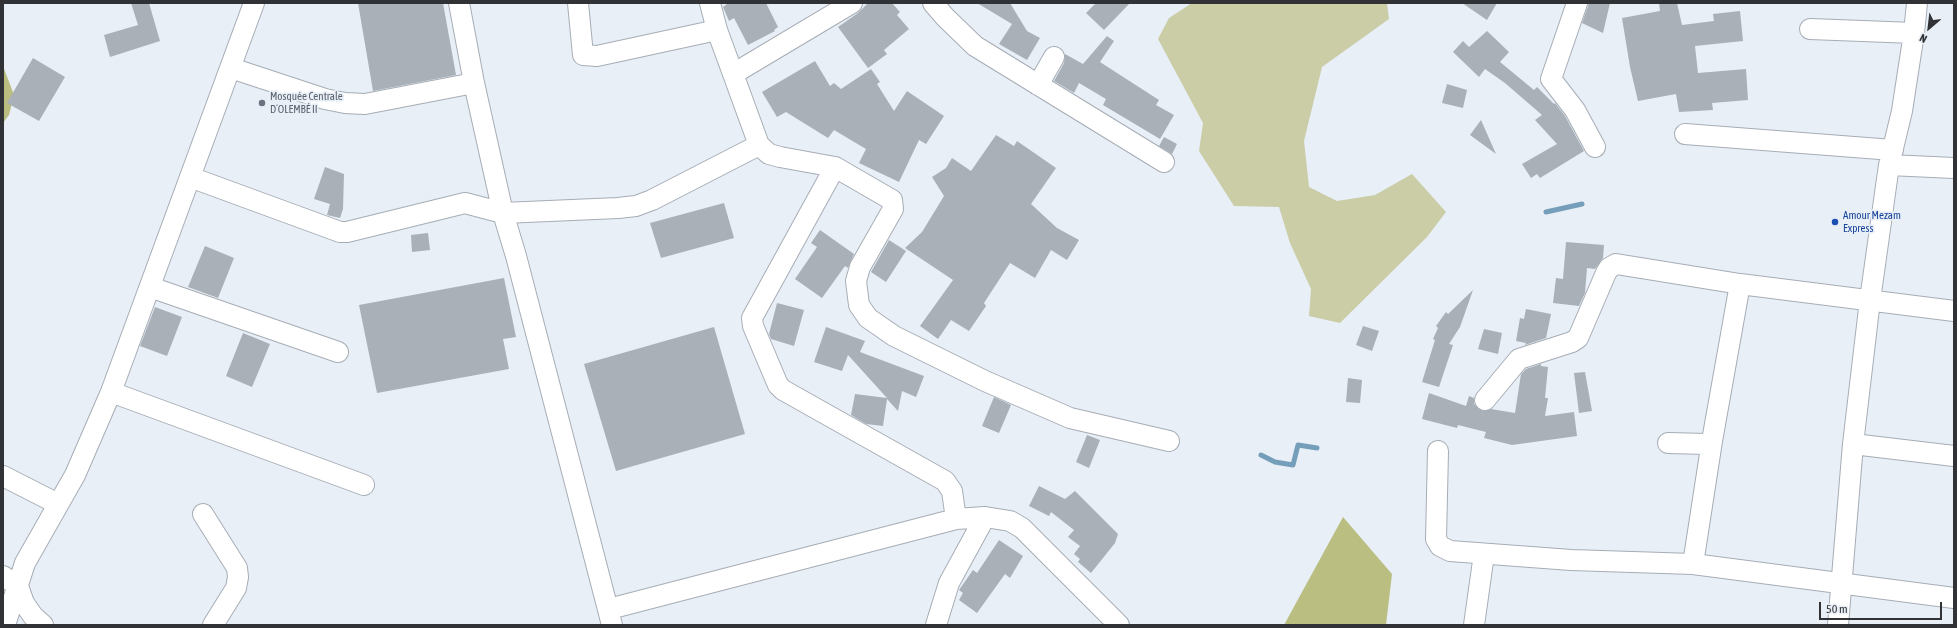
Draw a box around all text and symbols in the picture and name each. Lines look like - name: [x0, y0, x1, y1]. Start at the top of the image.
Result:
- north arrow: [1909, 8, 1949, 48]
- text: N: [1918, 32, 1929, 45]
- place label: Mosquée Centrale D´OLEMBÉ II: [270, 90, 343, 116]
- marker: Mosquée Centrale D´OLEMBÉ II: [257, 98, 267, 108]
- place label: Amour Mezam Express: [1843, 209, 1901, 235]
- marker: Amour Mezam Express: [1830, 217, 1840, 227]
- scale bar: [1821, 594, 1944, 620]
- text: 50 m: [1826, 602, 1848, 616]

